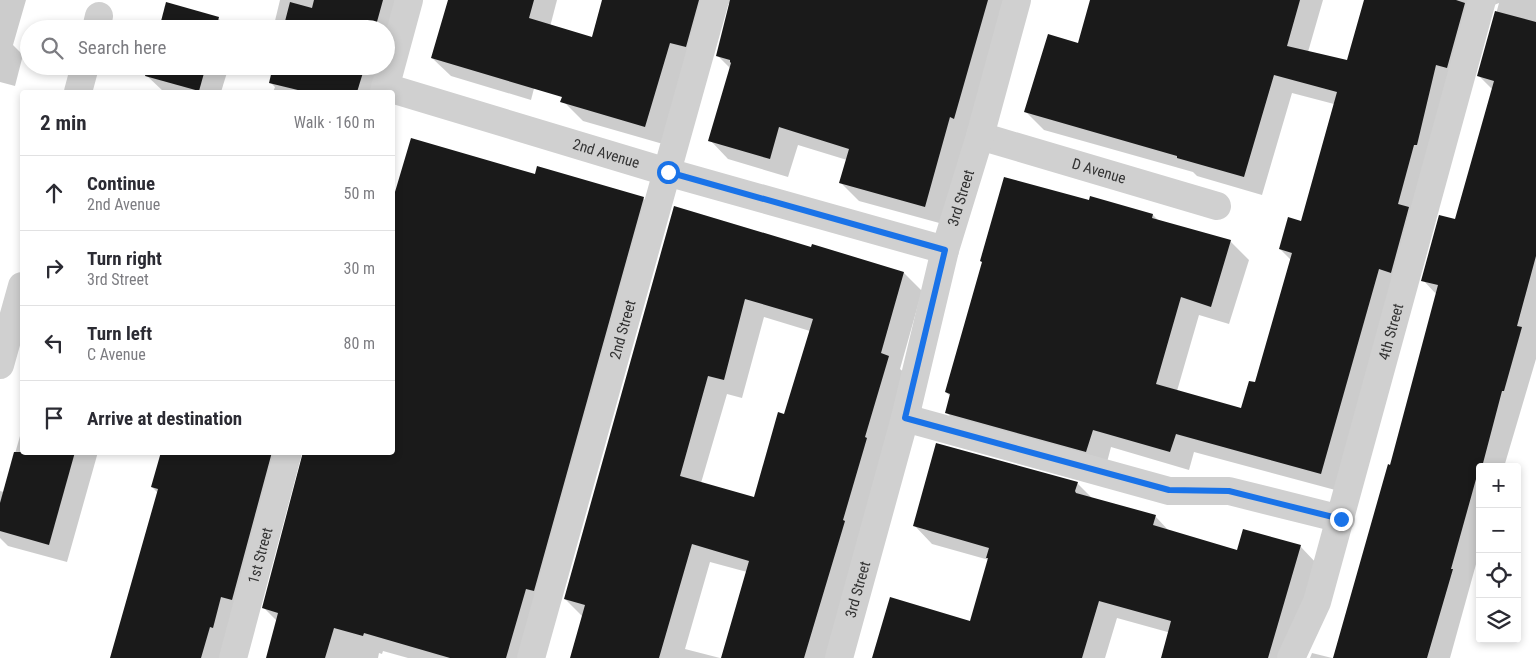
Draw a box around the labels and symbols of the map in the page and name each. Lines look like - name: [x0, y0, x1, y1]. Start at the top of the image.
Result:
- street label: 2nd Avenue: [571, 135, 642, 172]
- street label: D Avenue: [1070, 155, 1128, 188]
- route start: [657, 161, 680, 184]
- street label: 3rd Street: [944, 168, 978, 228]
- street label: 2nd Street: [606, 298, 640, 361]
- street label: 4th Street: [1375, 301, 1407, 362]
- route end: [1330, 508, 1353, 531]
- street label: 1st Street: [244, 526, 276, 586]
- street label: 3rd Street: [841, 559, 874, 620]

